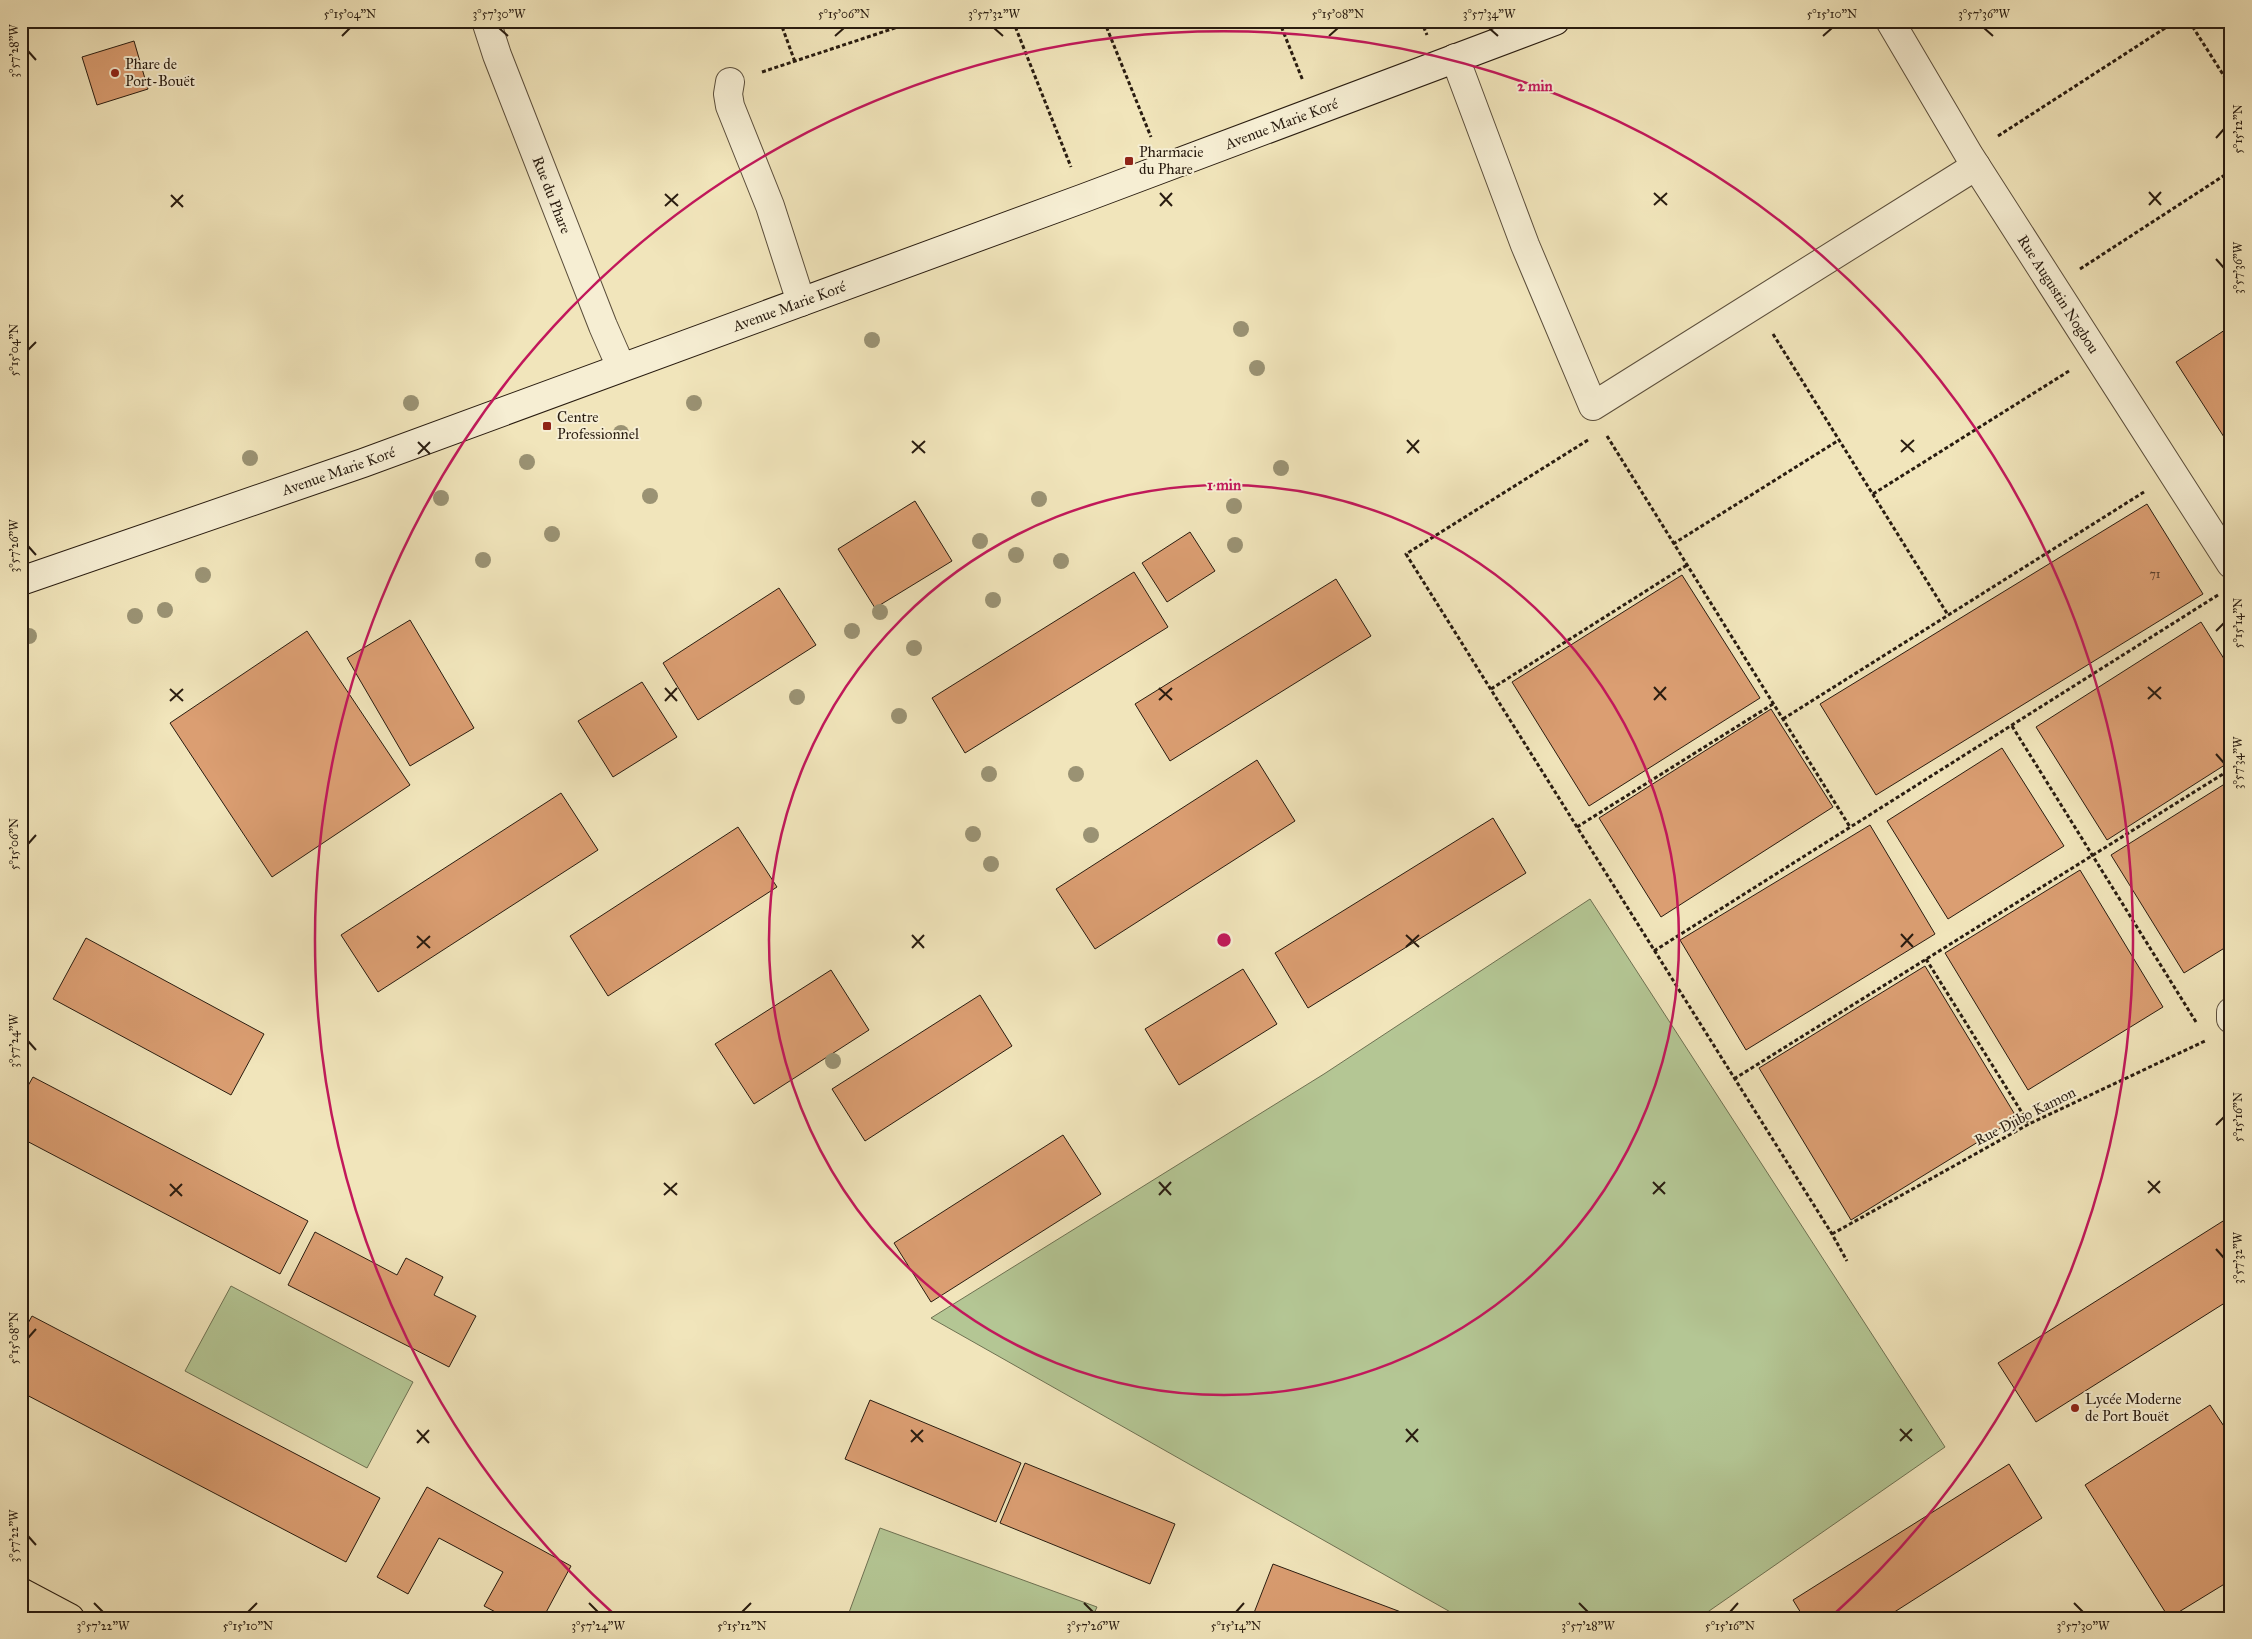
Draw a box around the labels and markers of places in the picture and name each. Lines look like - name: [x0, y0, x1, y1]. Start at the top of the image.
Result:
- place label: Phare de Port-Bouët: [125, 55, 196, 90]
- marker: Phare de Port-Bouët: [109, 67, 121, 79]
- place label: Pharmacie du Phare: [1139, 143, 1203, 178]
- marker: Pharmacie du Phare: [1123, 155, 1135, 167]
- place label: Centre Professionnel: [557, 408, 640, 443]
- marker: Centre Professionnel: [541, 420, 553, 432]
- centre of rings: [1215, 931, 1233, 949]
- place label: Lycée Moderne de Port Bouët: [2085, 1390, 2182, 1425]
- marker: Lycée Moderne de Port Bouët: [2069, 1402, 2081, 1414]

